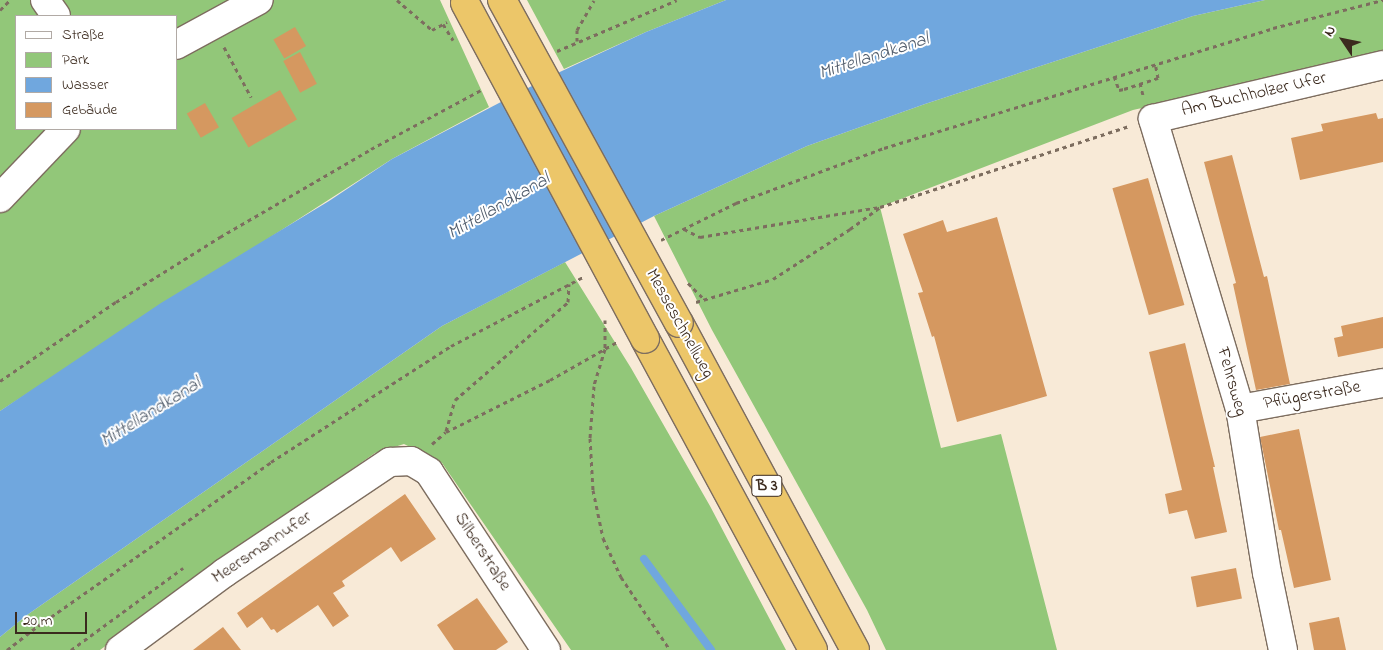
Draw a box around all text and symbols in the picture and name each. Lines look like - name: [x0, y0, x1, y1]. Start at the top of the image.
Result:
- legend: [15, 15, 178, 130]
- north arrow: [1318, 15, 1368, 65]
- text: N: [1319, 22, 1341, 41]
- text: Straße: [62, 24, 104, 46]
- water label: Mittellandkanal: [816, 28, 932, 86]
- text: Park: [62, 49, 89, 71]
- street label: Am Buchholzer Ufer: [1180, 68, 1328, 122]
- text: Wasser: [62, 74, 108, 96]
- text: Gebäude: [62, 99, 117, 121]
- water label: Mittellandkanal: [444, 169, 554, 245]
- street label: Messeschnellweg: [640, 265, 718, 383]
- street label: Fehrsweg: [1211, 345, 1251, 419]
- water label: Mittellandkanal: [96, 373, 206, 453]
- street label: Pflügerstraße: [1262, 377, 1362, 415]
- road number: B 3: [751, 472, 783, 500]
- street label: Meersmannufer: [208, 507, 316, 589]
- street label: Silberstraße: [449, 509, 515, 595]
- scale bar: [18, 602, 90, 634]
- text: 20 m: [23, 610, 52, 632]

